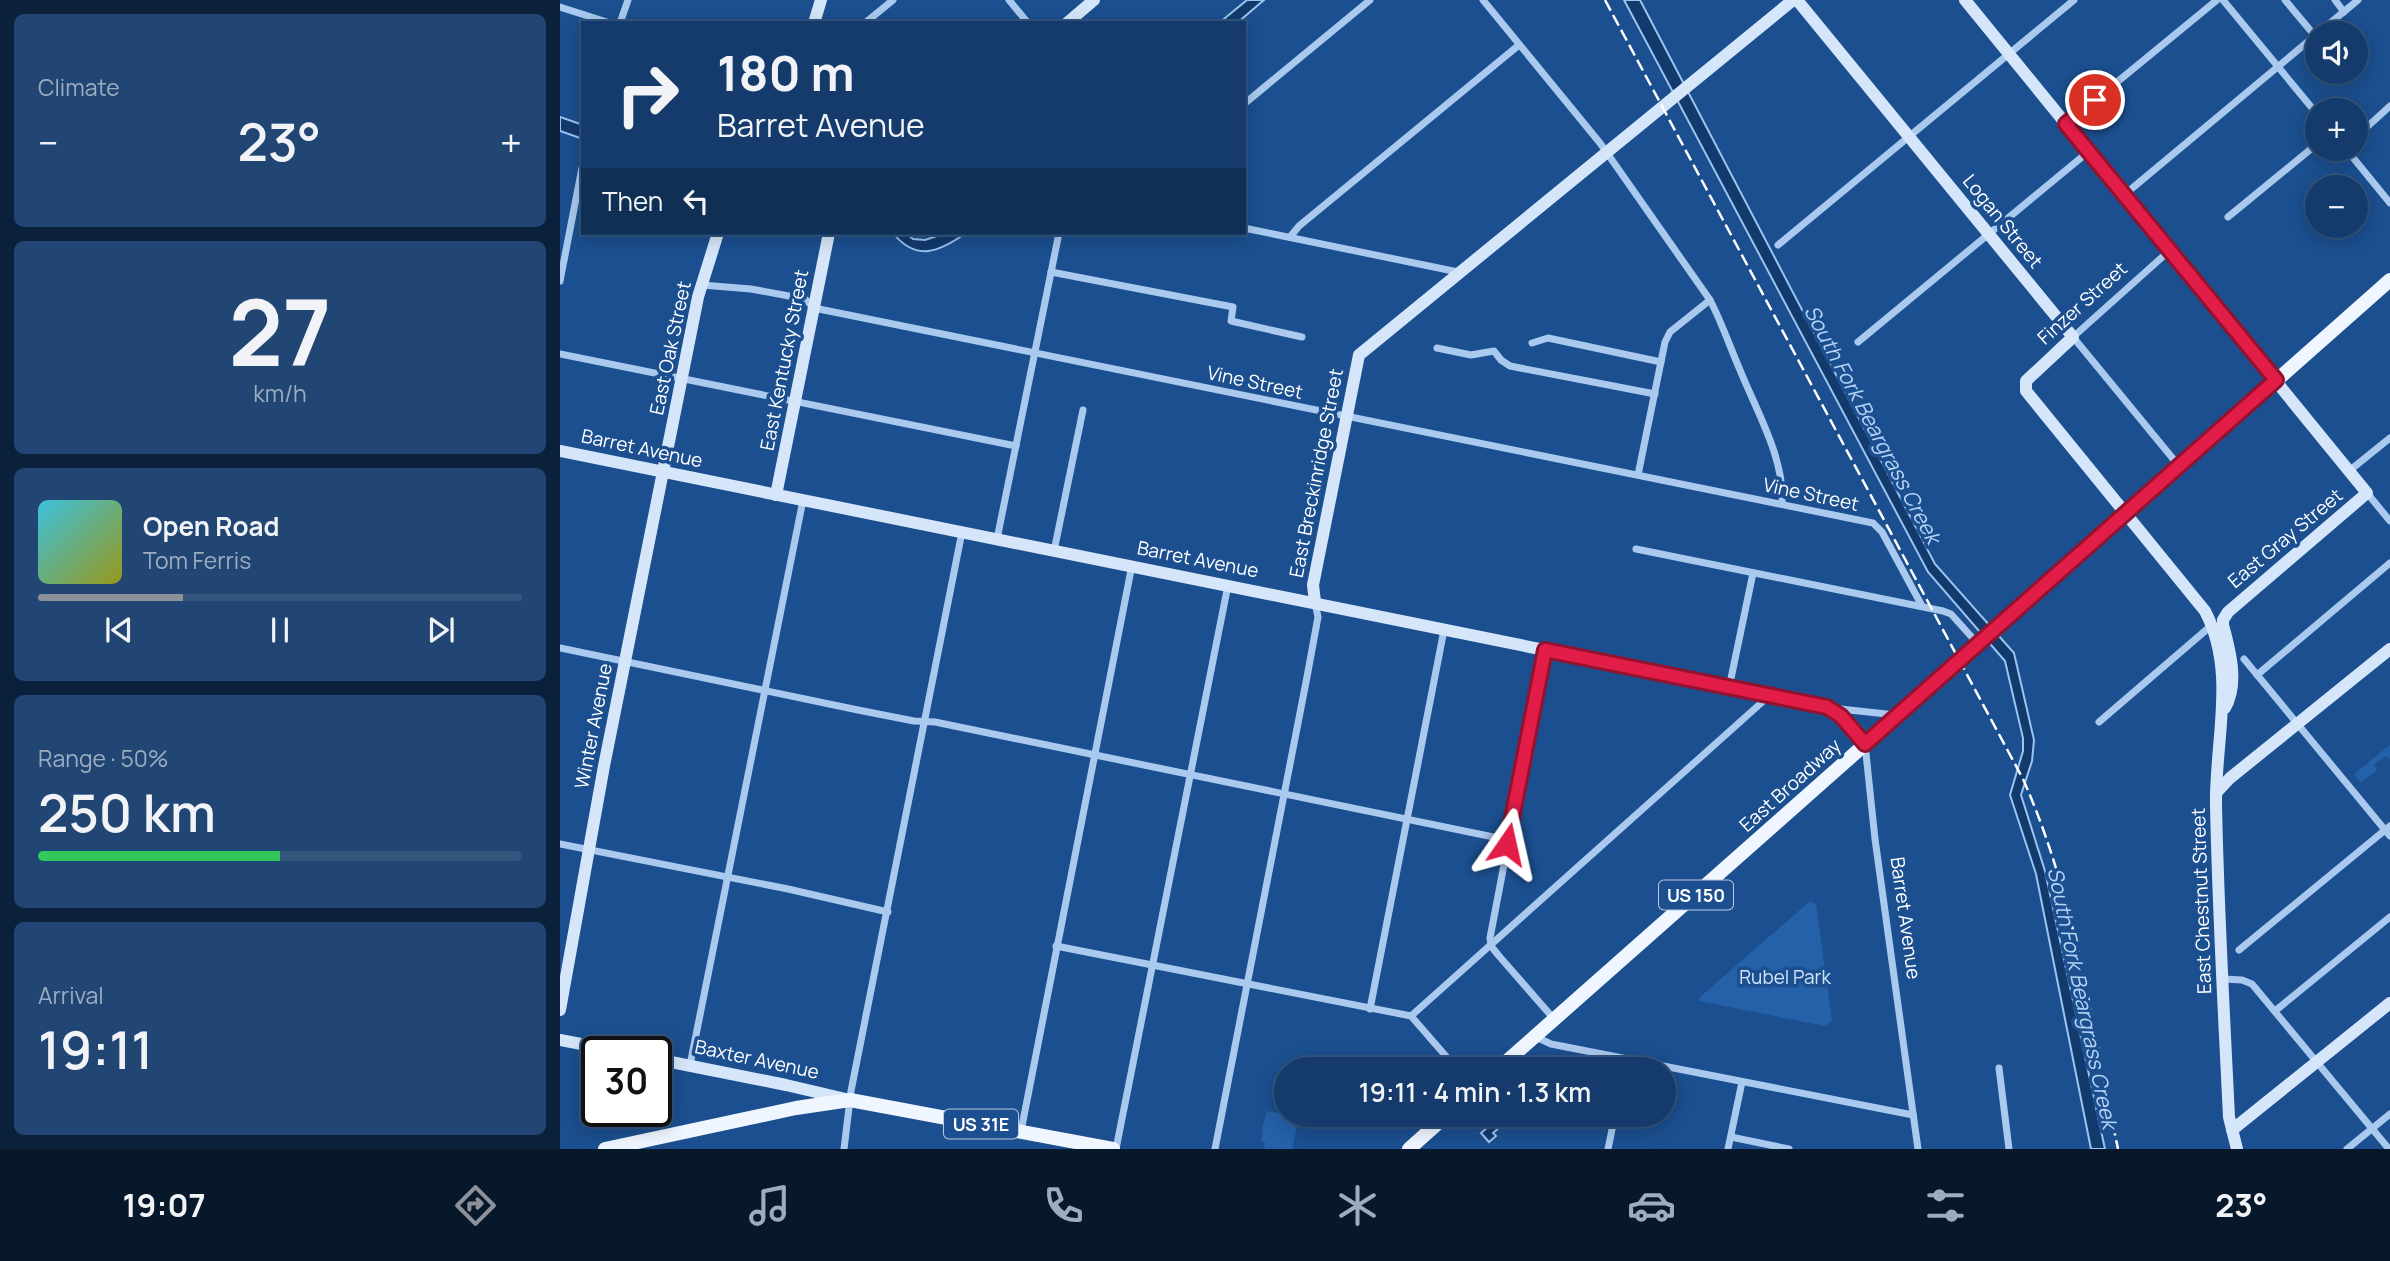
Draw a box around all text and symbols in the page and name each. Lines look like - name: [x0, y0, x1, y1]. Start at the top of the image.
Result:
- map controls: [2305, 21, 2368, 238]
- button: sound: [2305, 21, 2368, 84]
- text: 180 m: [717, 39, 855, 106]
- icon: right: [602, 49, 693, 140]
- pin: [2065, 70, 2125, 130]
- text: Climate: [38, 71, 120, 103]
- icon: arrive: [2076, 81, 2114, 119]
- button: +: [2305, 98, 2368, 161]
- text: Barret Avenue: [717, 103, 925, 147]
- text: 23°: [237, 106, 321, 177]
- text: −: [38, 116, 59, 168]
- text: +: [500, 116, 522, 168]
- street label: Logan Street: [1957, 169, 2049, 273]
- button: −: [2305, 175, 2368, 238]
- icon: left: [677, 182, 715, 220]
- text: Then: [602, 183, 663, 219]
- street label: Finzer Street: [2032, 256, 2132, 350]
- street label: East Kentucky Street: [754, 267, 814, 453]
- text: 27: [229, 269, 331, 393]
- street label: East Oak Street: [643, 279, 697, 417]
- water label: South Fork Beargrass Creek: [1798, 300, 1949, 550]
- street label: Vine Street: [1205, 359, 1305, 405]
- street label: East Breckinridge Street: [1283, 366, 1349, 580]
- text: km/h: [253, 377, 307, 409]
- street label: Barret Avenue: [579, 422, 705, 474]
- street label: Vine Street: [1761, 471, 1861, 517]
- street label: East Gray Street: [2222, 482, 2348, 594]
- text: Open Road: [143, 508, 279, 544]
- street label: Barret Avenue: [1135, 534, 1261, 584]
- text: Tom Ferris: [143, 544, 251, 576]
- icon: previous: [100, 611, 138, 649]
- icon: pause: [261, 611, 299, 649]
- icon: next: [422, 611, 460, 649]
- street label: Winter Avenue: [568, 661, 618, 791]
- street label: East Broadway: [1734, 732, 1846, 838]
- text: Range · 50%: [38, 742, 168, 774]
- text: 250 km: [38, 777, 216, 848]
- position arrow: [1470, 807, 1544, 881]
- street label: East Chestnut Street: [2185, 808, 2217, 994]
- street label: Barret Avenue: [1885, 855, 1927, 981]
- water label: South Fork Beargrass Creek: [2042, 865, 2125, 1134]
- road number: US 150: [1659, 880, 1733, 910]
- park label: Rubel Park: [1739, 964, 1831, 990]
- text: Arrival: [38, 979, 104, 1011]
- text: 19:11: [38, 1014, 153, 1085]
- street label: Baxter Avenue: [693, 1033, 821, 1085]
- speed limit sign: 30: [581, 1036, 672, 1127]
- text: 19:11 · 4 min · 1.3 km: [1359, 1074, 1591, 1110]
- road number: US 31E: [944, 1110, 1018, 1139]
- icon: directions: [451, 1181, 500, 1230]
- icon: music: [745, 1181, 794, 1230]
- icon: phone: [1039, 1181, 1088, 1230]
- icon: climate: [1333, 1181, 1382, 1230]
- icon: car: [1627, 1181, 1676, 1230]
- icon: filters: [1921, 1181, 1970, 1230]
- text: 19:07: [123, 1183, 206, 1227]
- text: 23°: [2215, 1183, 2267, 1227]

